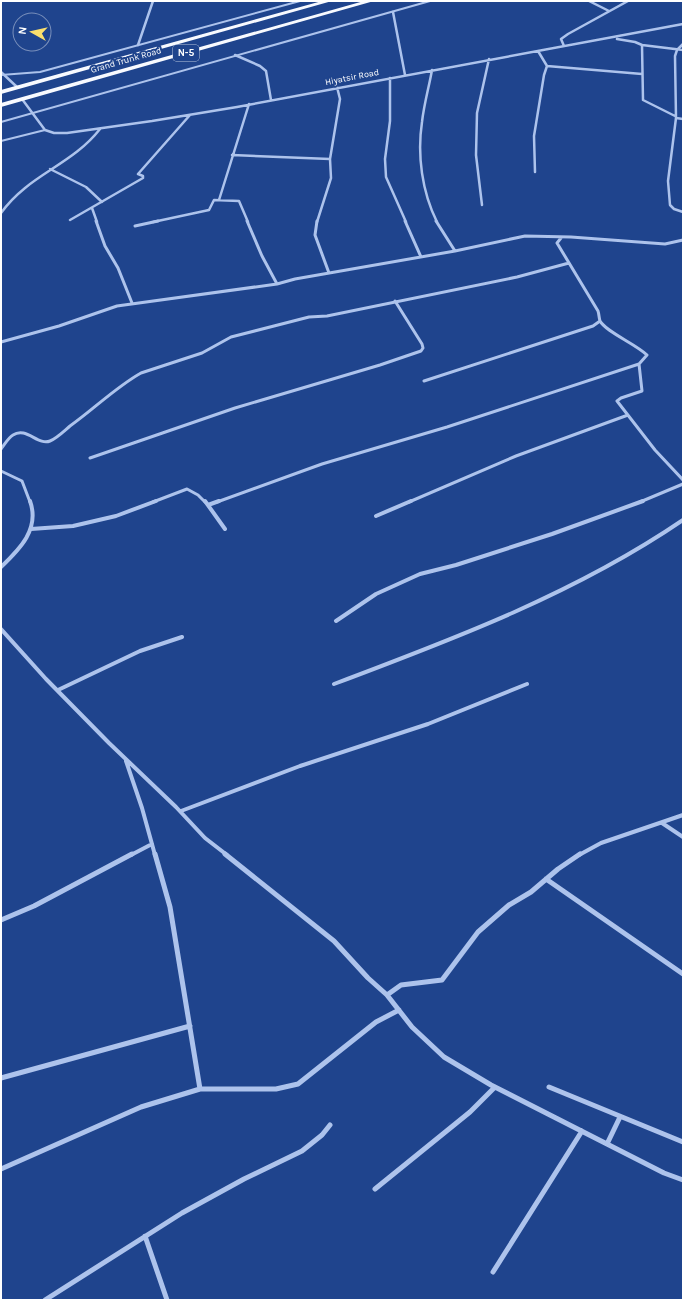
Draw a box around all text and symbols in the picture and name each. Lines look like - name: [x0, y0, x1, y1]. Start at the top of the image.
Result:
- north arrow: [12, 12, 52, 52]
- text: N: [16, 26, 30, 35]
- street label: Grand Trunk Road: [90, 45, 162, 75]
- road number: N-5: [173, 45, 199, 61]
- street label: Hiyatsir Road: [324, 67, 380, 87]

